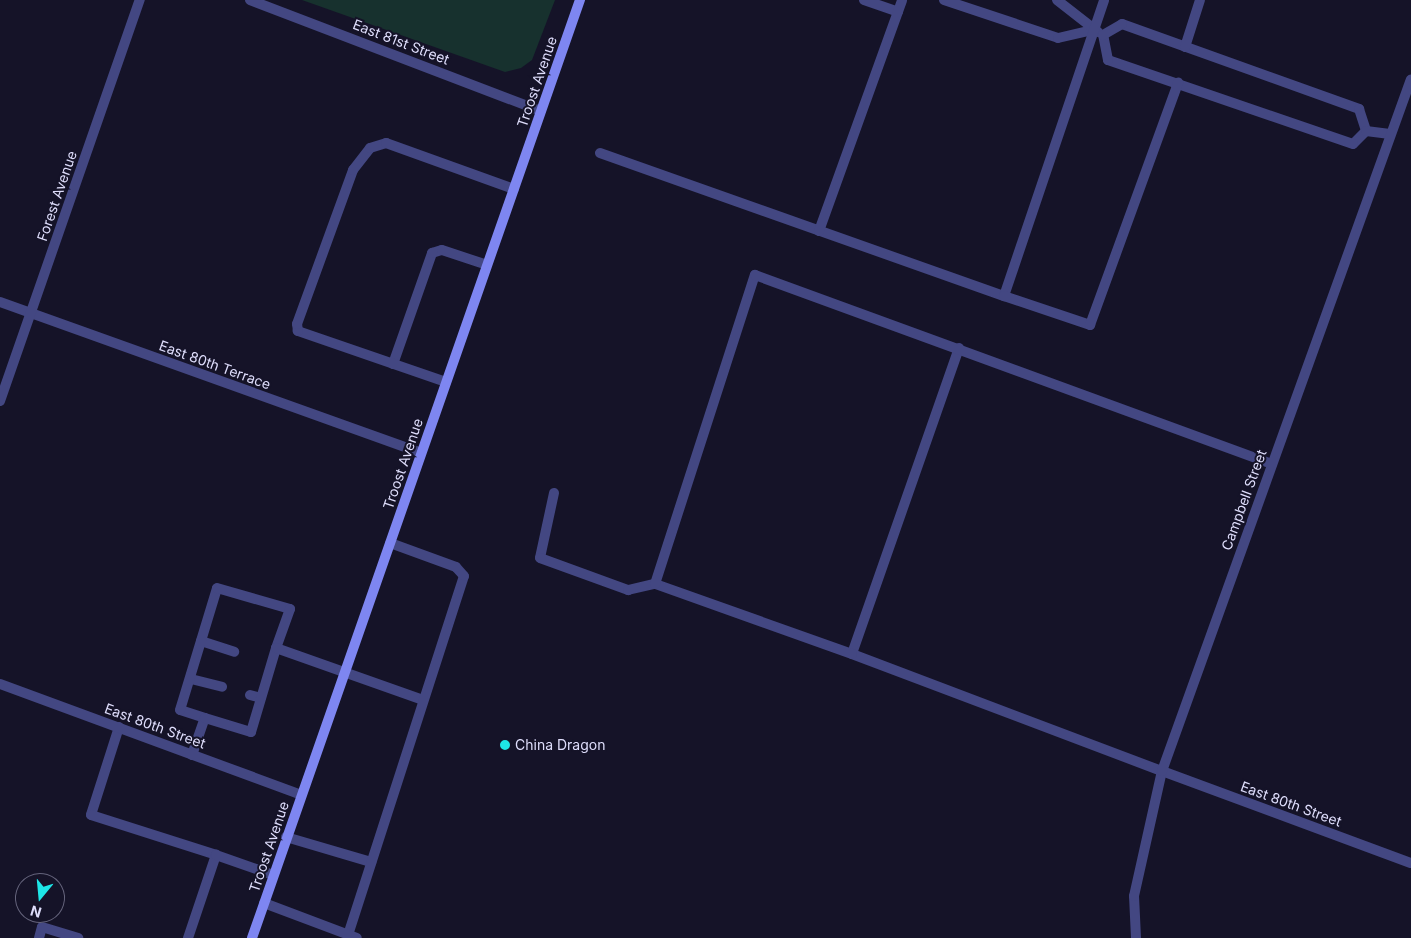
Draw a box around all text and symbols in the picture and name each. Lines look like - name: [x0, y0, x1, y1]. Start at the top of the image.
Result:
- street label: East 81st Street: [350, 16, 452, 68]
- street label: Troost Avenue: [514, 34, 560, 130]
- street label: Forest Avenue: [34, 149, 80, 243]
- street label: East 80th Terrace: [157, 337, 273, 393]
- street label: Troost Avenue: [380, 416, 426, 512]
- street label: Campbell Street: [1218, 447, 1270, 553]
- street label: East 80th Street: [102, 700, 208, 752]
- place label: China Dragon: [515, 737, 605, 753]
- marker: China Dragon: [499, 739, 511, 751]
- street label: East 80th Street: [1238, 778, 1344, 830]
- street label: Troost Avenue: [246, 799, 292, 895]
- north arrow: [15, 873, 65, 923]
- text: N: [28, 902, 43, 922]

